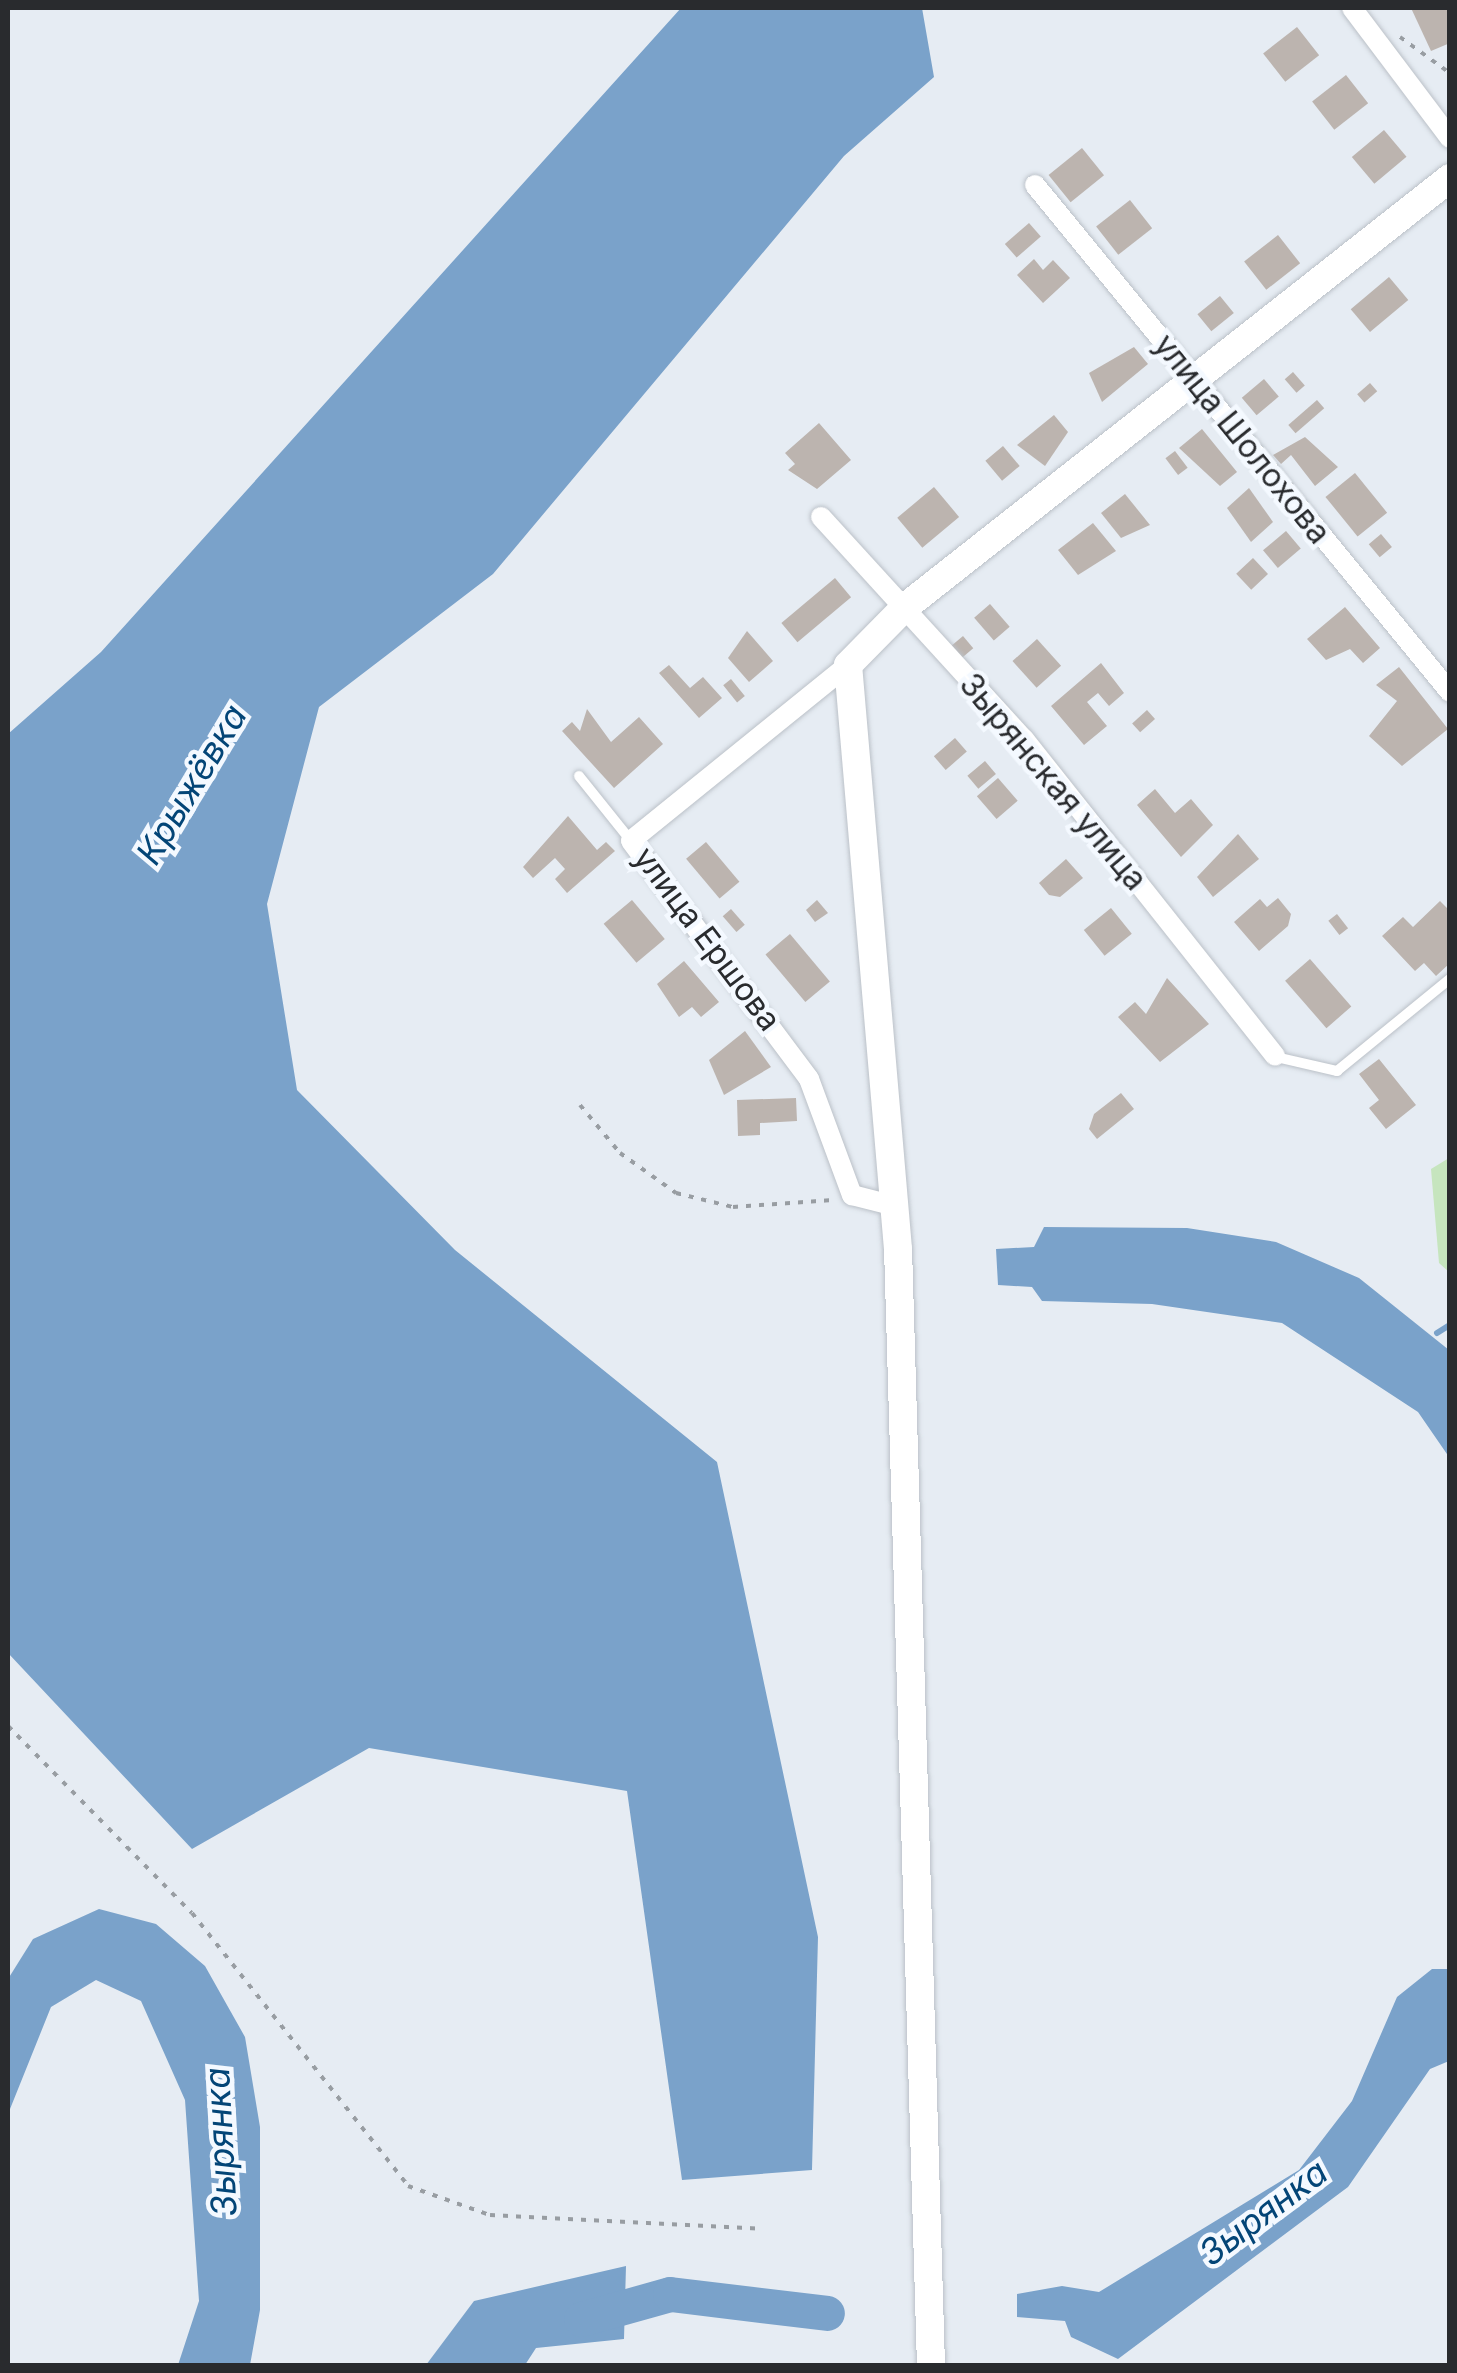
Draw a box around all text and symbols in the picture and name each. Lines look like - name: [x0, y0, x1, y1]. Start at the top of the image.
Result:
- street label: улица Шолохова: [1146, 326, 1338, 552]
- street label: Зырянская улица: [951, 666, 1155, 898]
- water label: Крыжёвка: [127, 697, 255, 871]
- street label: улица Ершова: [625, 839, 789, 1039]
- water label: Зырянка: [195, 2066, 245, 2218]
- water label: Зырянка: [1191, 2150, 1335, 2274]

